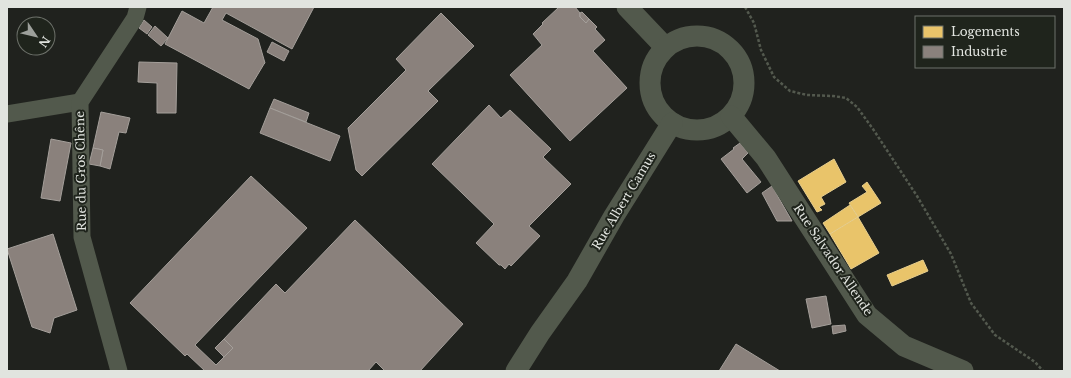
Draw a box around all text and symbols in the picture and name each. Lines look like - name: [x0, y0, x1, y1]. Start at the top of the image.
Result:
- north arrow: [16, 16, 56, 56]
- legend: [915, 16, 1055, 68]
- text: Logements: [951, 24, 1020, 39]
- text: N: [35, 33, 53, 51]
- text: Industrie: [951, 44, 1007, 59]
- street label: Rue du Gros Chêne: [72, 111, 89, 231]
- street label: Rue Albert Camus: [588, 149, 659, 252]
- street label: Rue Salvador Allende: [790, 201, 876, 318]

